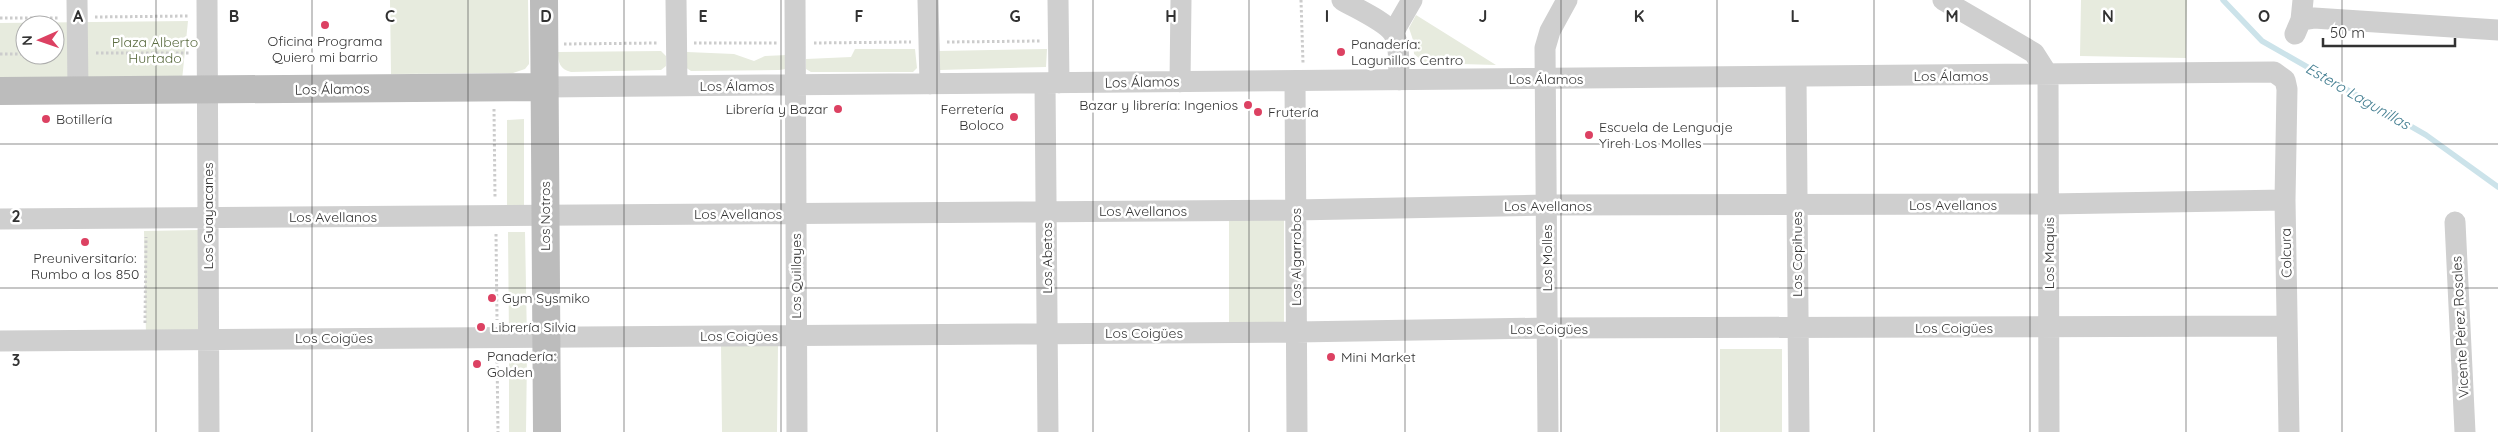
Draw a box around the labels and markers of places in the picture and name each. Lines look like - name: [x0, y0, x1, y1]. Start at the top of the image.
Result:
- marker: Oficina Programa Quiero mi barrio: [319, 19, 331, 31]
- place label: Oficina Programa Quiero mi barrio: [268, 32, 382, 66]
- place label: Panadería: Lagunillos Centro: [1351, 35, 1463, 69]
- marker: Panadería: Lagunillos Centro: [1335, 46, 1347, 58]
- place label: Bazar y librería: Ingenios: [1079, 96, 1238, 114]
- marker: Bazar y librería: Ingenios: [1242, 99, 1254, 111]
- place label: Librería y Bazar: [725, 100, 829, 118]
- place label: Ferretería Boloco: [941, 100, 1004, 134]
- marker: Librería y Bazar: [832, 103, 844, 115]
- place label: Frutería: [1268, 103, 1319, 121]
- marker: Frutería: [1252, 106, 1264, 118]
- place label: Botillería: [56, 110, 112, 128]
- marker: Ferretería Boloco: [1008, 111, 1020, 123]
- marker: Botillería: [40, 113, 52, 125]
- place label: Escuela de Lenguaje Yireh Los Molles: [1599, 118, 1733, 152]
- marker: Escuela de Lenguaje Yireh Los Molles: [1583, 129, 1595, 141]
- marker: Preuniversitarío: Rumbo a los 850: [79, 236, 91, 248]
- place label: Preuniversitarío: Rumbo a los 850: [31, 249, 139, 283]
- place label: Gym Sysmiko: [502, 289, 590, 307]
- marker: Gym Sysmiko: [486, 292, 498, 304]
- place label: Librería Silvia: [491, 318, 576, 336]
- marker: Librería Silvia: [475, 321, 487, 333]
- place label: Panadería: Golden: [487, 347, 556, 381]
- place label: Mini Market: [1341, 348, 1416, 366]
- marker: Mini Market: [1325, 351, 1337, 363]
- marker: Panadería: Golden: [471, 358, 483, 370]

